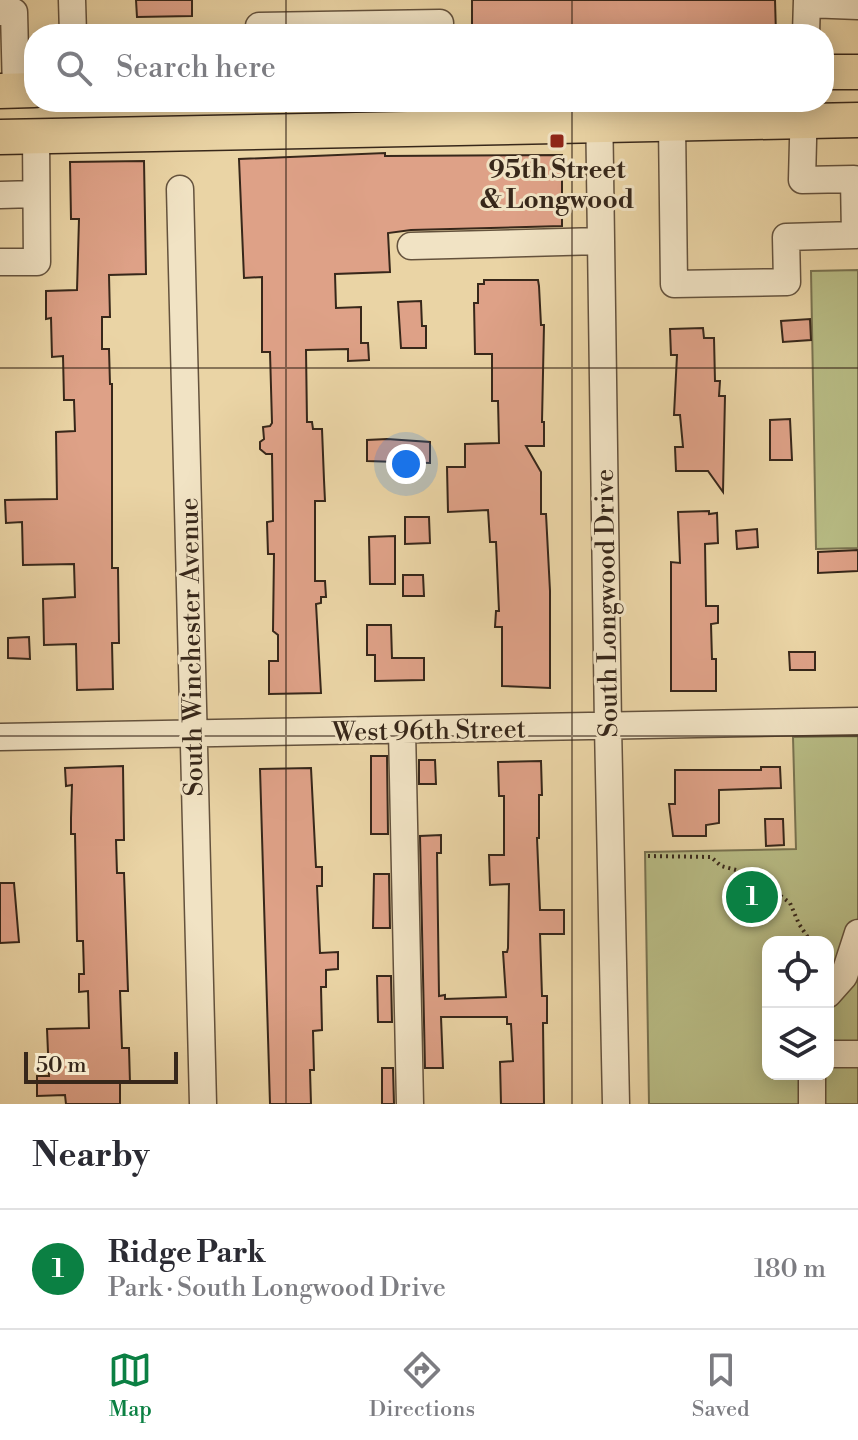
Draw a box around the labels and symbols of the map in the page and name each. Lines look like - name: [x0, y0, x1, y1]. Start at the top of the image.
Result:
- marker: 95th Street & Longwood: [548, 132, 566, 150]
- place label: 95th Street & Longwood: [480, 154, 634, 216]
- your location: [386, 444, 426, 484]
- street label: South Longwood Drive: [589, 468, 625, 738]
- street label: South Winchester Avenue: [173, 497, 211, 797]
- street label: West 96th Street: [331, 713, 526, 749]
- pin: 1: [726, 867, 778, 927]
- scale bar: [24, 1048, 178, 1084]

